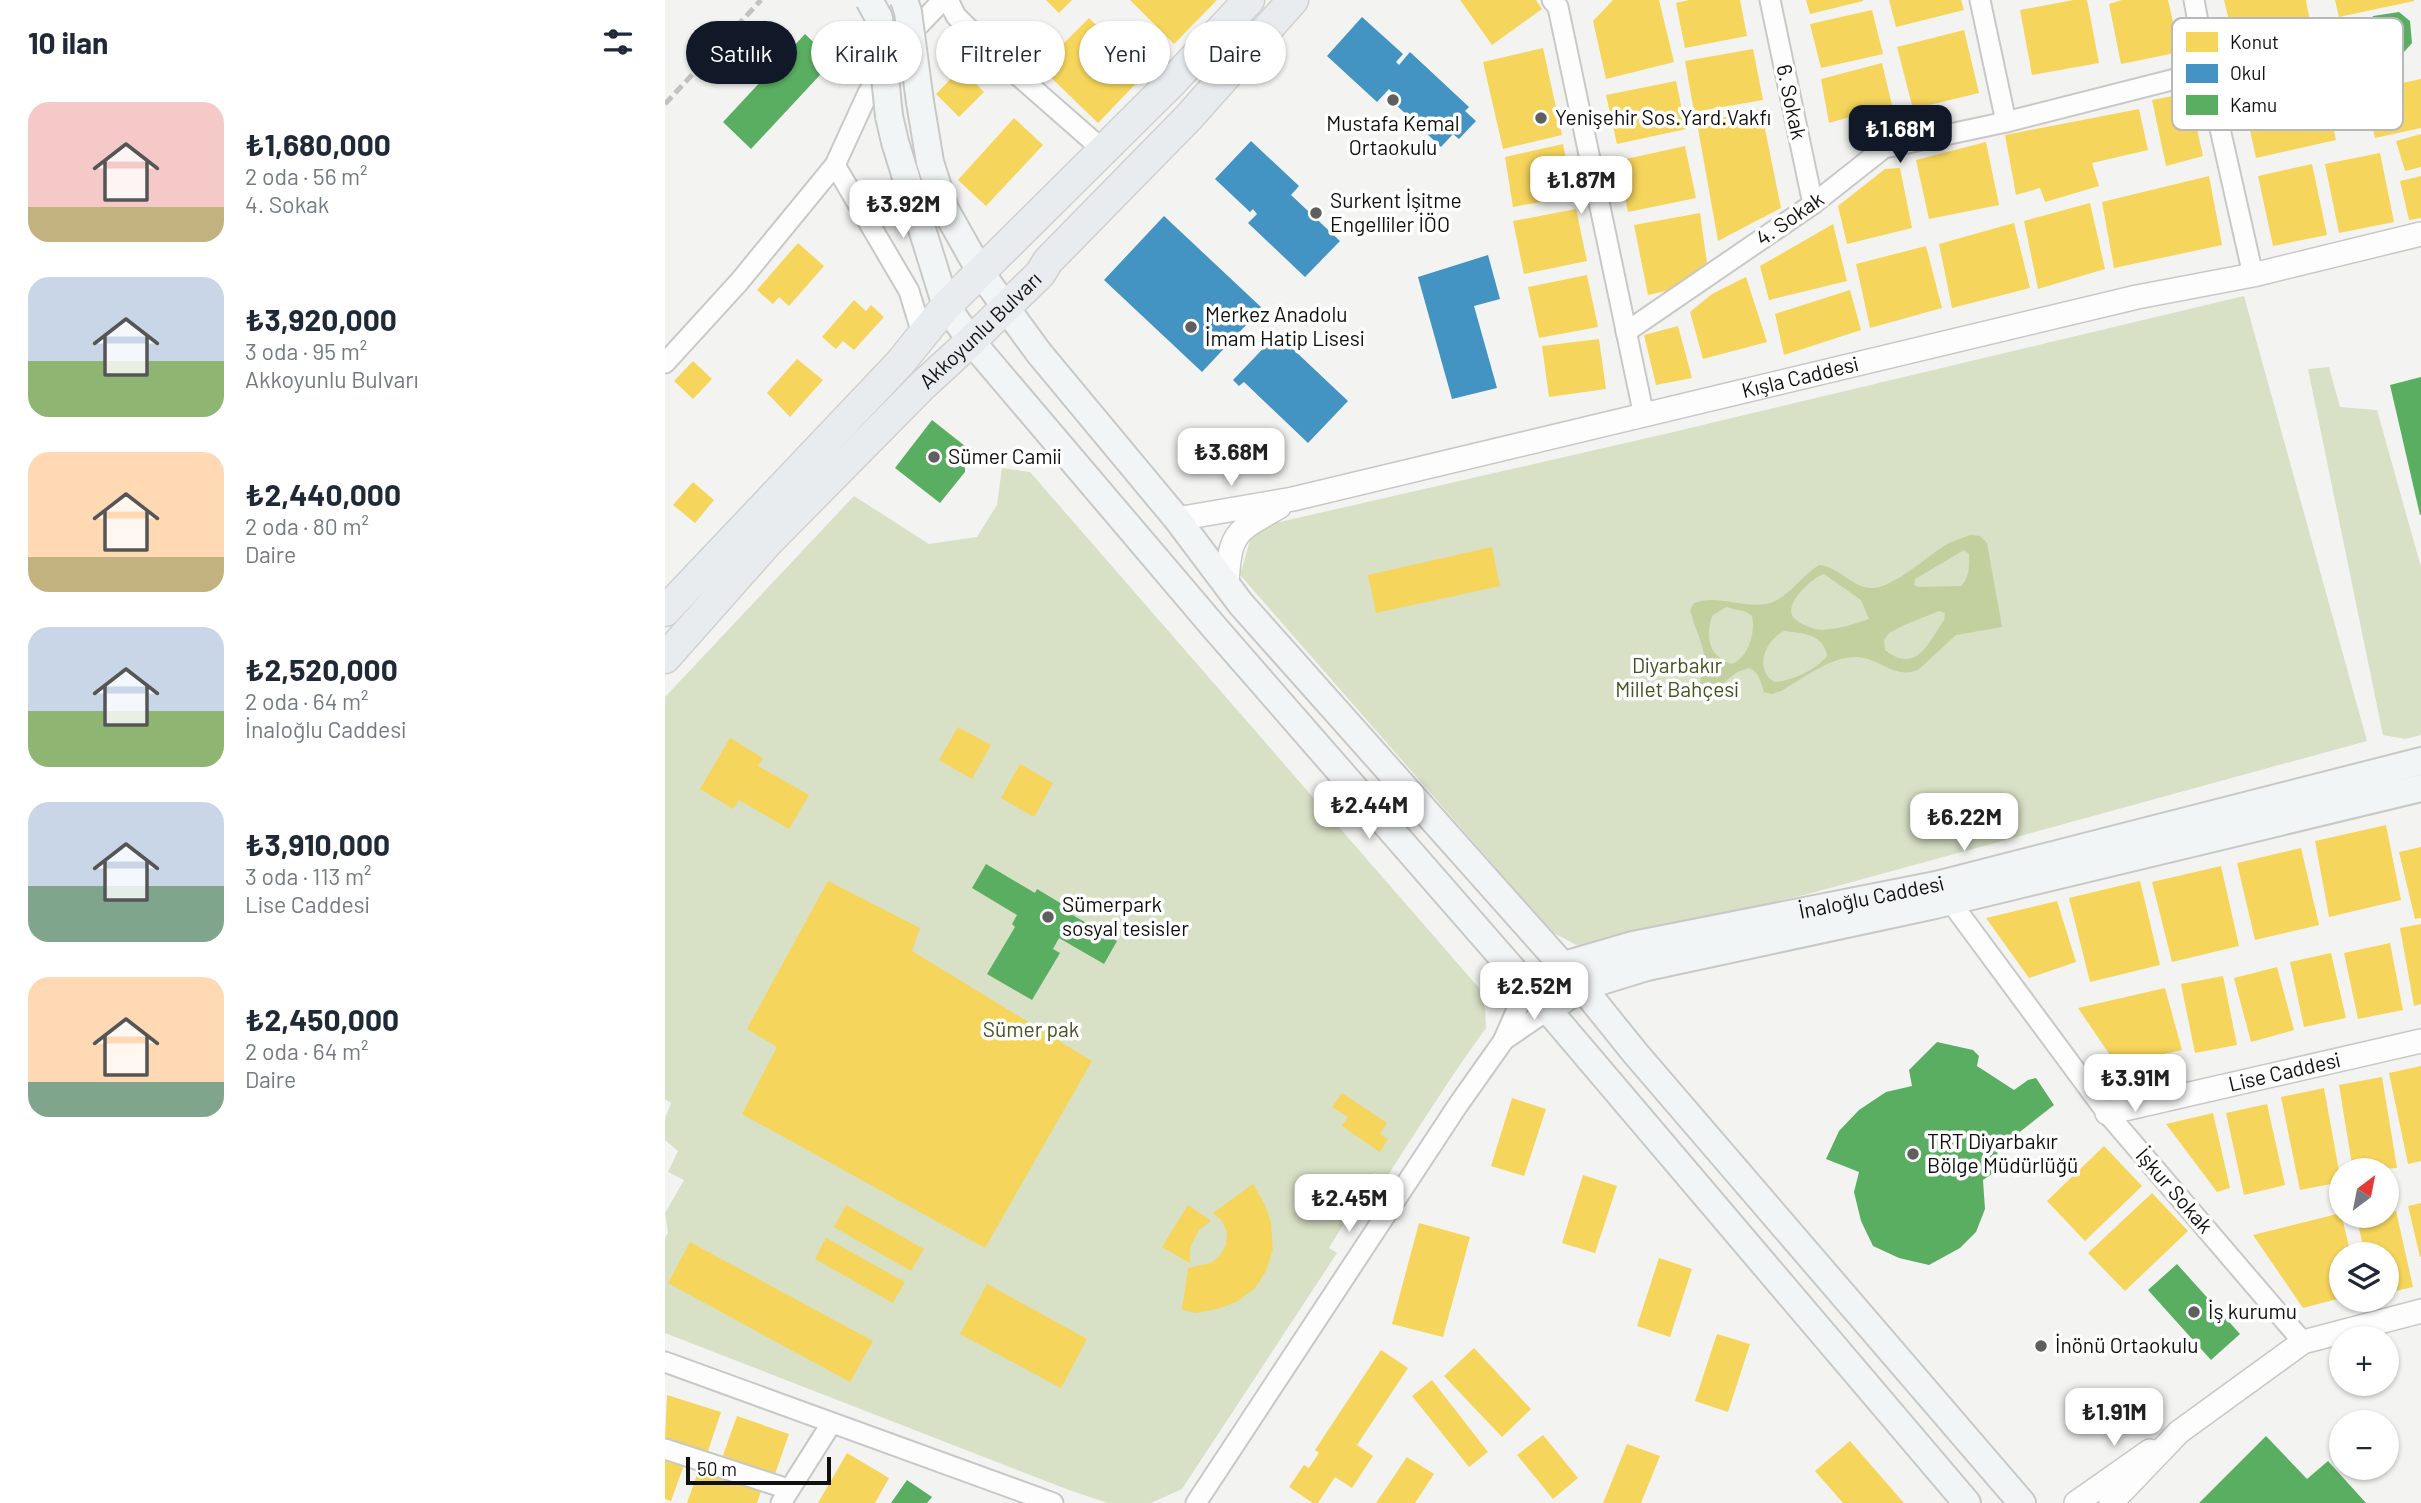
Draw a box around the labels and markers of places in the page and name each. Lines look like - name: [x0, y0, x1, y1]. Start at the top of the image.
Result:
- marker: Mustafa Kemal Ortaokulu: [1385, 92, 1401, 108]
- place label: Yenişehir Sos.Yard.Vakfı: [1555, 104, 1771, 129]
- pin: ₺1.68M: [1843, 106, 1957, 165]
- place label: Mustafa Kemal Ortaokulu: [1326, 110, 1460, 159]
- marker: Yenişehir Sos.Yard.Vakfı: [1533, 110, 1549, 126]
- pin: ₺1.87M: [1524, 156, 1638, 216]
- pin: ₺3.92M: [846, 180, 960, 240]
- place label: Surkent İşitme Engelliler İÖO: [1330, 187, 1462, 236]
- marker: Surkent İşitme Engelliler İÖO: [1308, 205, 1324, 221]
- place label: Merkez Anadolu İmam Hatip Lisesi: [1205, 301, 1364, 350]
- marker: Merkez Anadolu İmam Hatip Lisesi: [1183, 319, 1199, 335]
- pin: ₺3.68M: [1174, 428, 1288, 488]
- place label: Sümer Camii: [948, 443, 1061, 468]
- marker: Sümer Camii: [926, 449, 942, 465]
- pin: ₺2.44M: [1312, 782, 1426, 841]
- pin: ₺6.22M: [1907, 794, 2021, 853]
- place label: Sümerpark sosyal tesisler: [1062, 891, 1189, 940]
- marker: Sümerpark sosyal tesisler: [1040, 909, 1056, 925]
- pin: ₺2.52M: [1477, 962, 1591, 1022]
- pin: ₺3.91M: [2078, 1054, 2192, 1114]
- place label: TRT Diyarbakır Bölge Müdürlüğü: [1927, 1128, 2078, 1177]
- marker: TRT Diyarbakır Bölge Müdürlüğü: [1905, 1146, 1921, 1162]
- pin: ₺2.45M: [1292, 1174, 1406, 1234]
- place label: İş kurumu: [2208, 1298, 2297, 1323]
- marker: İş kurumu: [2186, 1304, 2202, 1320]
- place label: İnönü Ortaokulu: [2055, 1332, 2198, 1357]
- marker: İnönü Ortaokulu: [2033, 1338, 2049, 1354]
- pin: ₺1.91M: [2057, 1388, 2171, 1448]

